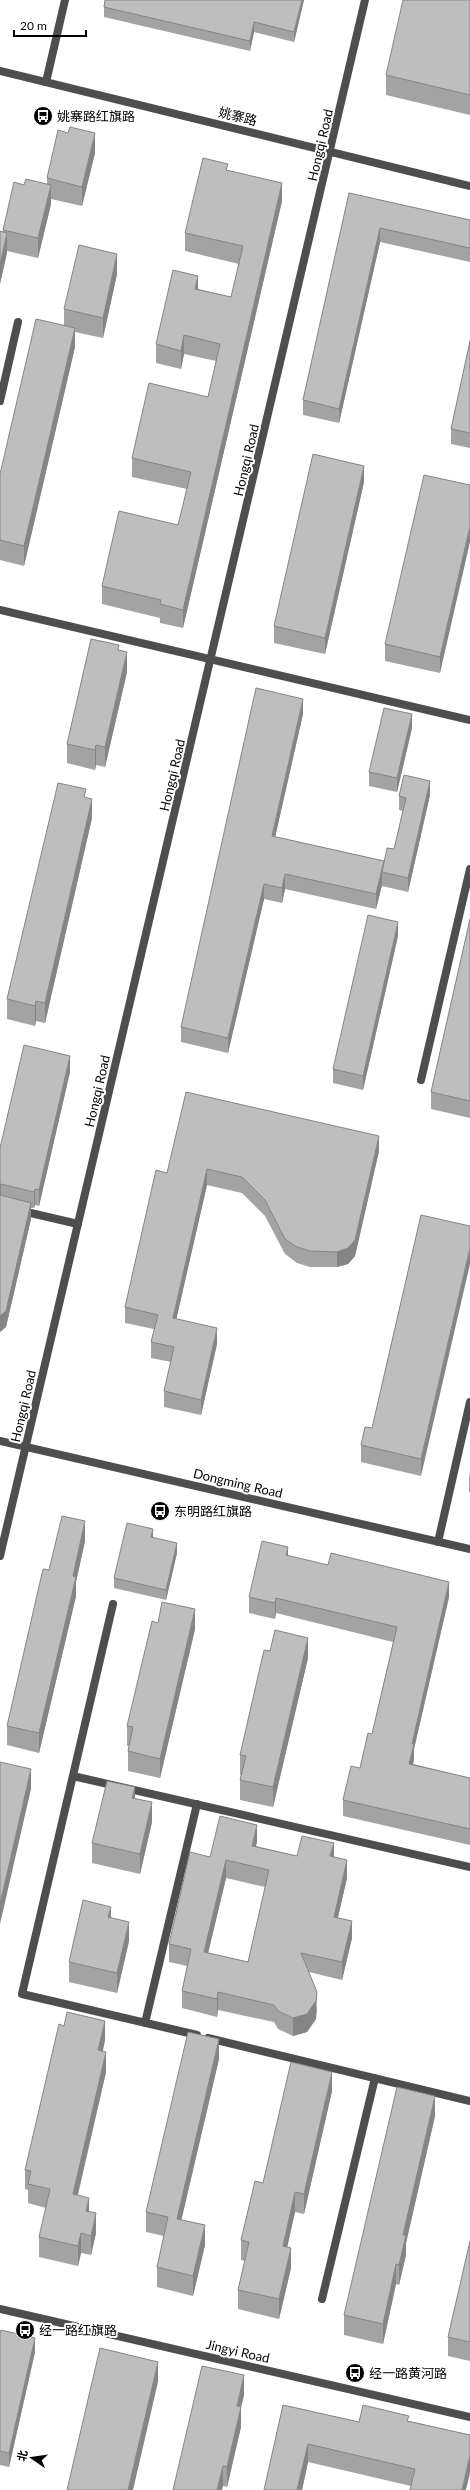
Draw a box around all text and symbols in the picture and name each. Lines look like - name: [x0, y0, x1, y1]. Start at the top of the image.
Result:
- scale bar: [14, 12, 86, 38]
- text: 20 m: [20, 18, 47, 33]
- street label: 姚寨路: [217, 104, 259, 128]
- bus stop icon: 姚寨路红旗路: [32, 105, 54, 127]
- street label: Hongqi Road: [304, 107, 336, 183]
- place label: 姚寨路红旗路: [57, 108, 135, 124]
- street label: Hongqi Road: [230, 422, 262, 498]
- street label: Hongqi Road: [156, 737, 188, 813]
- street label: Hongqi Road: [81, 1053, 113, 1129]
- street label: Hongqi Road: [7, 1368, 39, 1444]
- street label: Dongming Road: [192, 1465, 284, 1501]
- bus stop icon: 东明路红旗路: [149, 1500, 171, 1522]
- place label: 东明路红旗路: [174, 1503, 252, 1519]
- bus stop icon: 经一路红旗路: [14, 2319, 36, 2341]
- place label: 经一路红旗路: [39, 2322, 117, 2338]
- street label: Jingyi Road: [205, 2336, 271, 2366]
- bus stop icon: 经一路黄河路: [344, 2362, 366, 2384]
- place label: 经一路黄河路: [369, 2365, 447, 2381]
- north arrow: [12, 2438, 52, 2478]
- text: 北: [14, 2449, 29, 2462]

